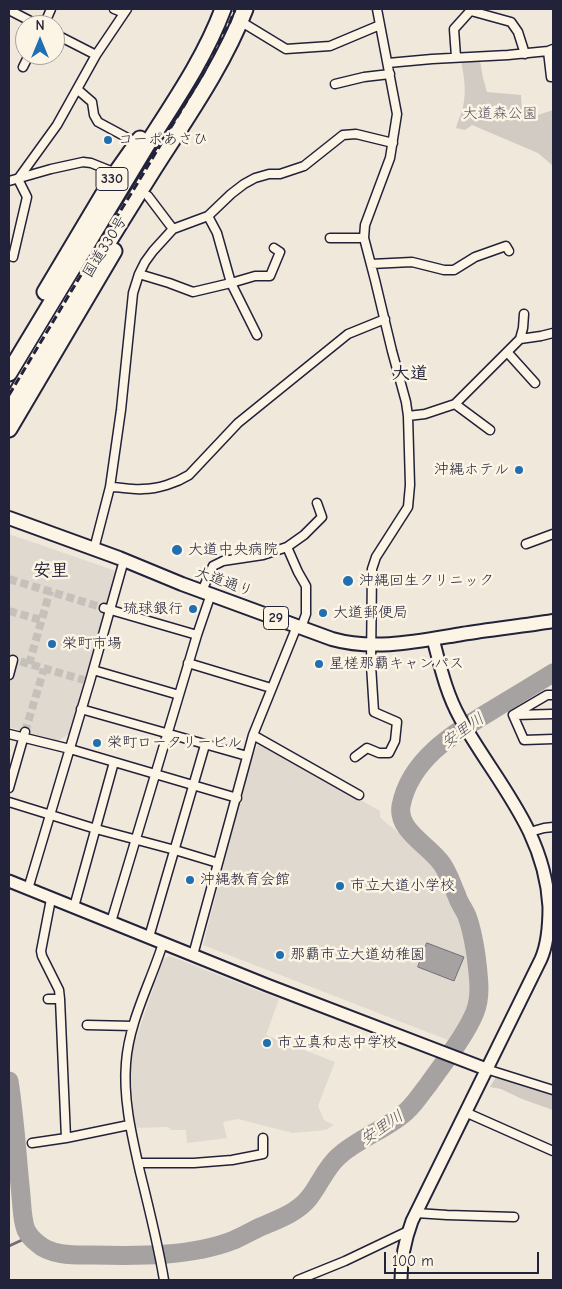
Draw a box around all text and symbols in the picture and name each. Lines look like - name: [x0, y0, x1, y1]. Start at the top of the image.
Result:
- north arrow: [15, 15, 65, 65]
- text: N: [35, 17, 45, 34]
- park label: 大道森公園: [463, 105, 537, 123]
- place label: コーポあさひ: [118, 131, 208, 149]
- marker: コーポあさひ: [102, 134, 114, 146]
- road number: 330: [96, 168, 128, 190]
- street label: 国道330号: [79, 213, 131, 281]
- district label: 大道: [392, 363, 428, 385]
- place label: 沖縄ホテル: [434, 461, 509, 479]
- marker: 沖縄ホテル: [513, 464, 525, 476]
- place label: 大道中央病院: [188, 541, 278, 559]
- marker: 大道中央病院: [170, 543, 184, 557]
- district label: 安里: [33, 560, 69, 582]
- street label: 大道通り: [193, 563, 255, 601]
- place label: 沖縄回生クリニック: [359, 572, 494, 590]
- marker: 沖縄回生クリニック: [341, 574, 355, 588]
- place label: 琉球銀行: [123, 600, 183, 618]
- marker: 琉球銀行: [187, 603, 199, 615]
- place label: 大道郵便局: [333, 604, 408, 622]
- road number: 29: [264, 606, 288, 630]
- marker: 大道郵便局: [317, 607, 329, 619]
- place label: 栄町市場: [62, 635, 122, 653]
- marker: 栄町市場: [46, 638, 58, 650]
- place label: 星槎那覇キャンパス: [329, 655, 464, 673]
- marker: 星槎那覇キャンパス: [313, 658, 325, 670]
- water label: 安里川: [438, 709, 488, 753]
- place label: 栄町ロータリービル: [107, 734, 242, 752]
- marker: 栄町ロータリービル: [91, 737, 103, 749]
- place label: 沖縄教育会館: [200, 871, 290, 889]
- marker: 沖縄教育会館: [184, 874, 196, 886]
- place label: 市立大道小学校: [350, 877, 455, 895]
- marker: 市立大道小学校: [334, 880, 346, 892]
- place label: 那覇市立大道幼稚園: [290, 946, 425, 964]
- marker: 那覇市立大道幼稚園: [274, 949, 286, 961]
- place label: 市立真和志中学校: [277, 1034, 397, 1052]
- marker: 市立真和志中学校: [261, 1037, 273, 1049]
- water label: 安里川: [357, 1107, 407, 1149]
- scale bar: [387, 1242, 542, 1274]
- text: 100 m: [392, 1252, 434, 1270]

